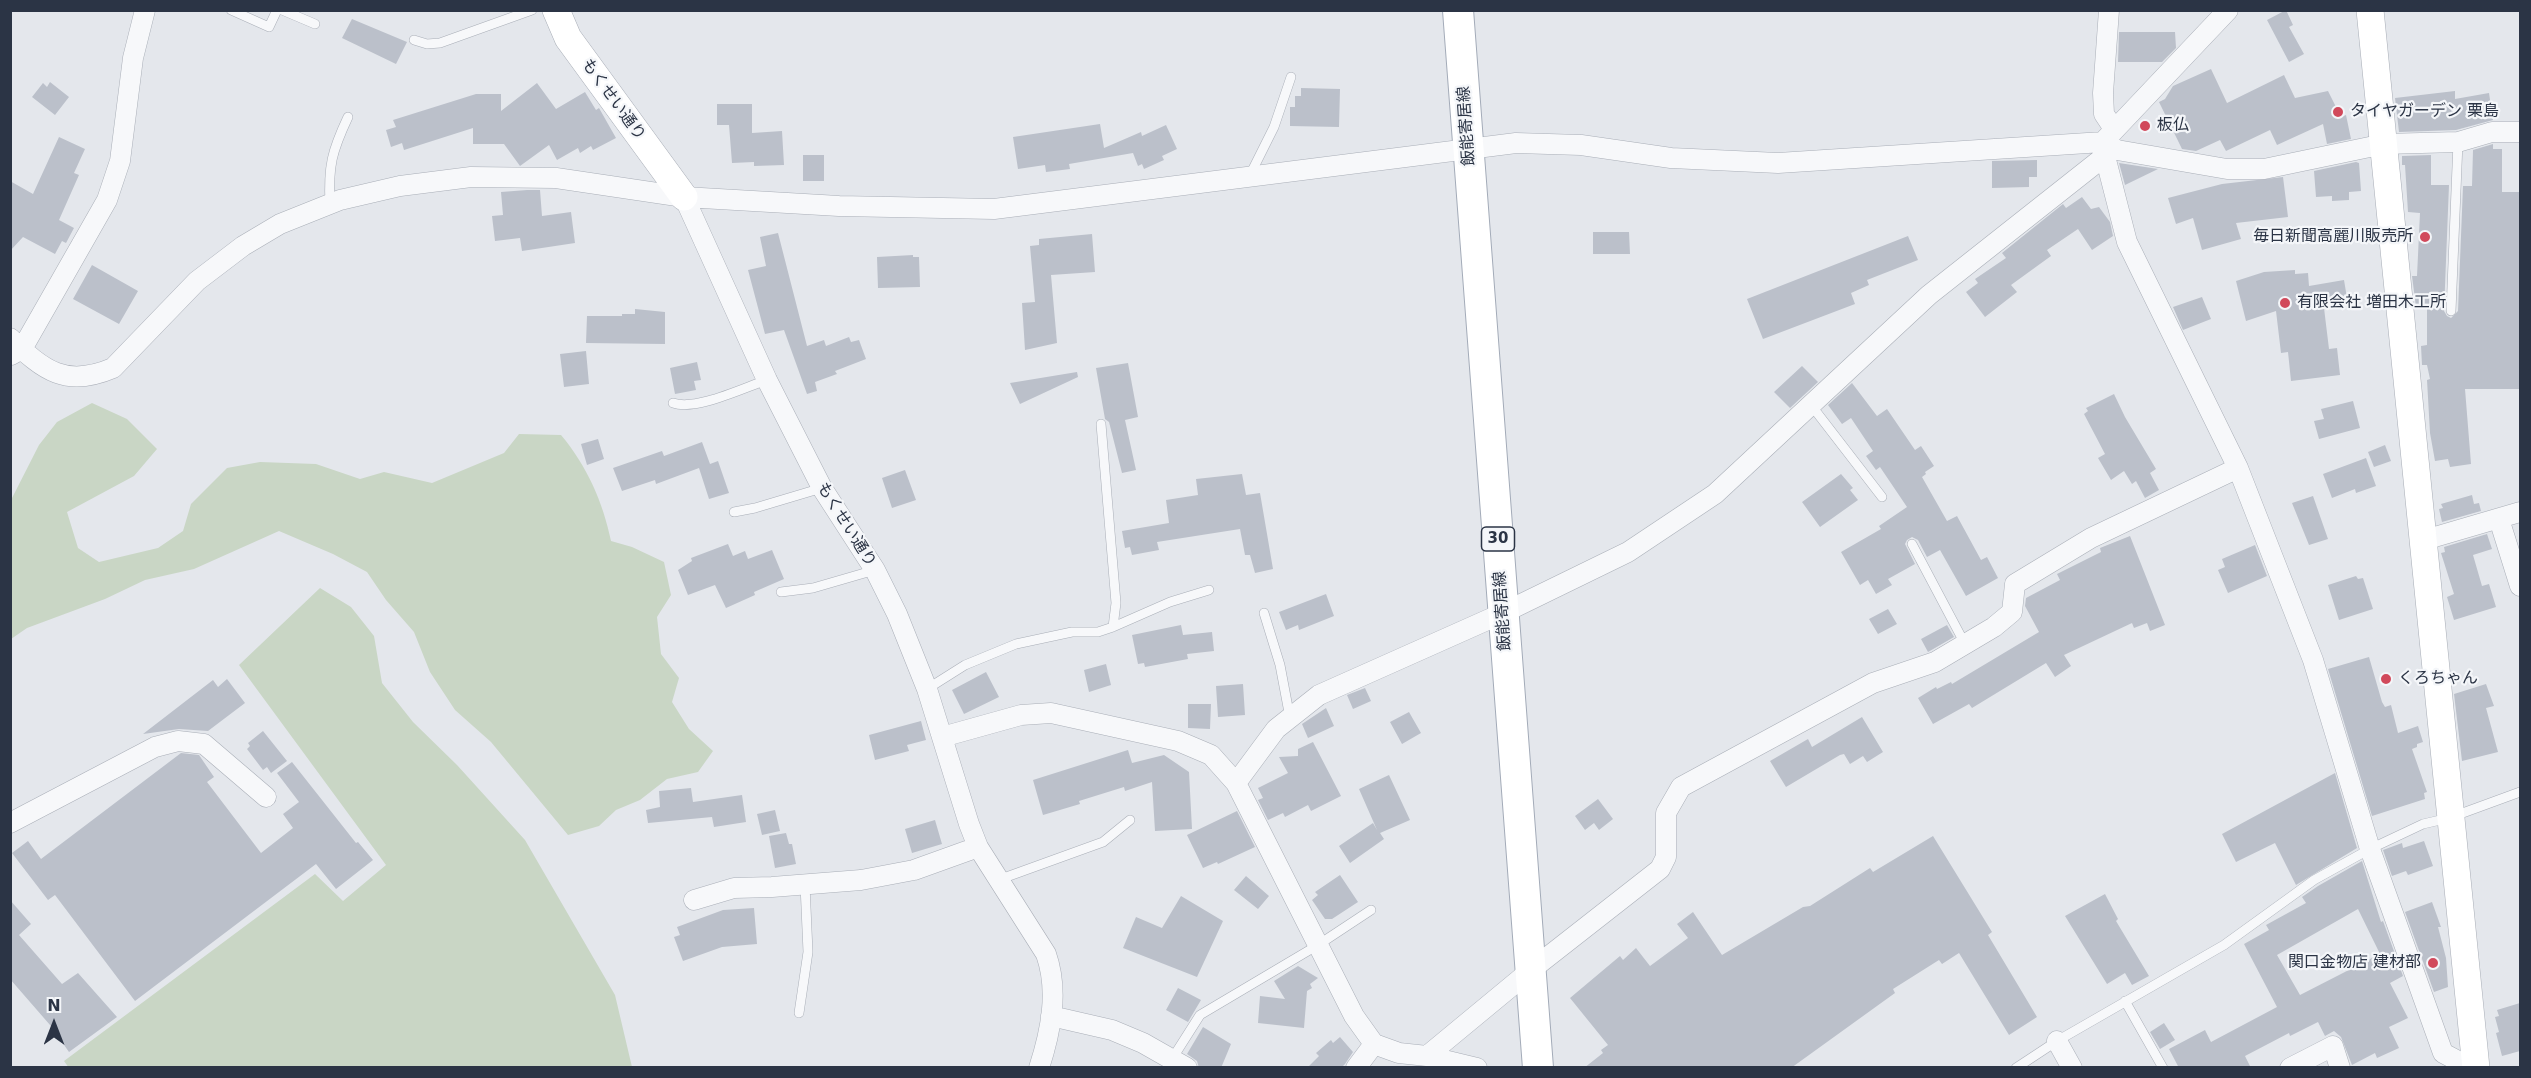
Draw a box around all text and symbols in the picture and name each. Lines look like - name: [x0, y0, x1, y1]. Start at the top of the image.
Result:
- street label: もくせい通り: [577, 56, 649, 144]
- street label: 飯能寄居線: [1455, 85, 1479, 167]
- place label: タイヤガーデン 栗島: [2350, 102, 2499, 122]
- marker: タイヤガーデン 栗島: [2331, 105, 2345, 119]
- place label: 板仏: [2157, 116, 2189, 136]
- marker: 板仏: [2138, 119, 2152, 133]
- place label: 毎日新聞高麗川販売所: [2253, 227, 2413, 247]
- marker: 毎日新聞高麗川販売所: [2418, 230, 2432, 244]
- place label: 有限会社 増田木工所: [2297, 293, 2446, 313]
- marker: 有限会社 増田木工所: [2278, 296, 2292, 310]
- street label: もくせい通り: [812, 479, 880, 571]
- road number: 30: [1482, 527, 1514, 551]
- street label: 飯能寄居線: [1491, 570, 1515, 652]
- place label: くろちゃん: [2398, 669, 2478, 689]
- marker: くろちゃん: [2379, 672, 2393, 686]
- place label: 関口金物店 建材部: [2288, 953, 2421, 973]
- marker: 関口金物店 建材部: [2426, 956, 2440, 970]
- north arrow: [24, 994, 84, 1054]
- text: N: [47, 996, 61, 1015]

